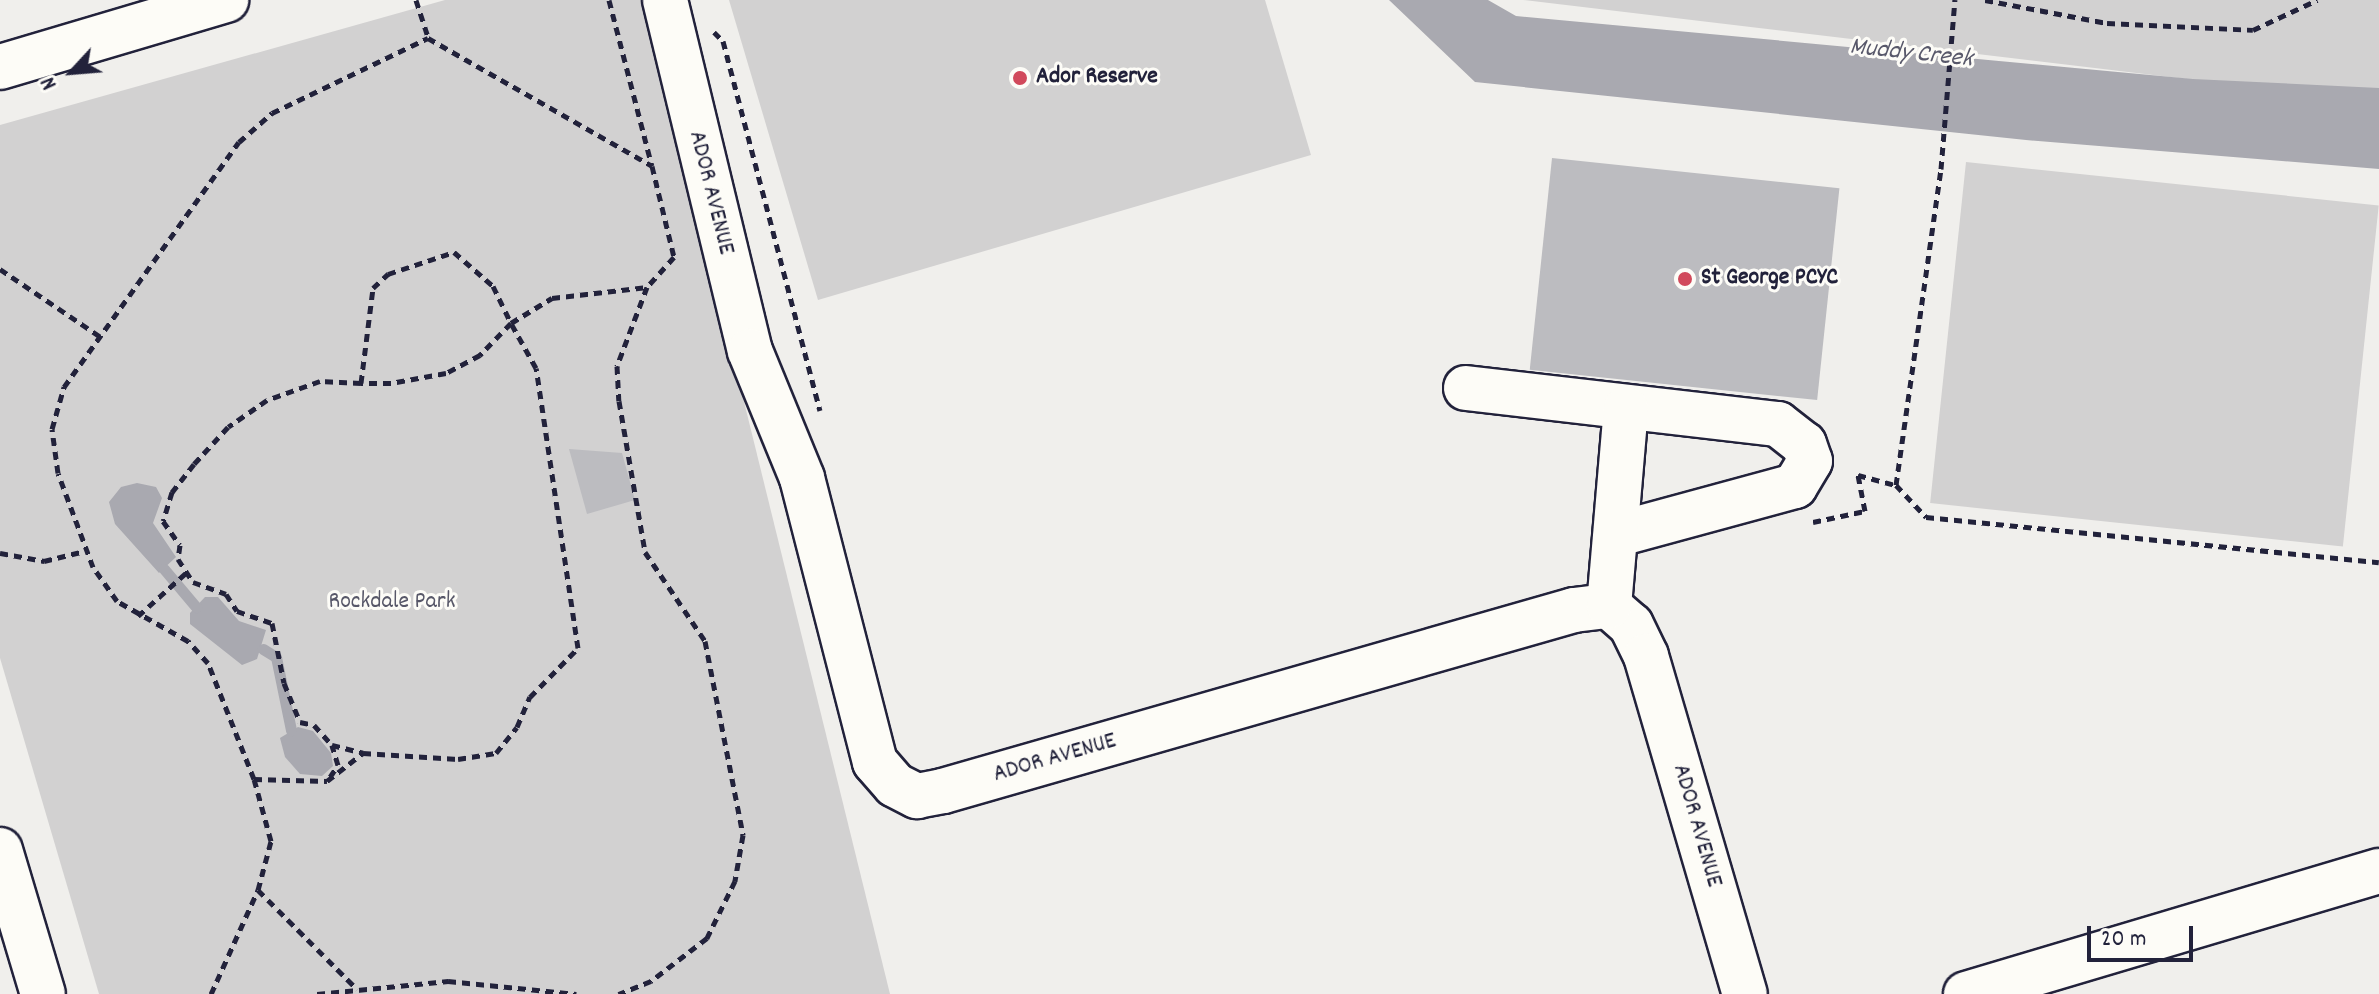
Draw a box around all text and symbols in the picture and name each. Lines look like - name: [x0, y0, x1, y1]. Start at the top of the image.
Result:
- north arrow: [32, 32, 112, 112]
- water label: Muddy Creek: [1848, 32, 1974, 76]
- place label: Ador Reserve: [1036, 64, 1158, 92]
- marker: Ador Reserve: [1011, 69, 1029, 87]
- text: N: [34, 71, 66, 94]
- street label: ADOR AVENUE: [681, 128, 739, 258]
- place label: St George PCYC: [1701, 265, 1838, 293]
- marker: St George PCYC: [1676, 270, 1694, 288]
- park label: Rockdale Park: [328, 589, 456, 617]
- street label: ADOR AVENUE: [990, 728, 1120, 790]
- street label: ADOR AVENUE: [1665, 761, 1727, 891]
- scale bar: [2091, 910, 2197, 960]
- text: 20 m: [2101, 923, 2147, 957]

